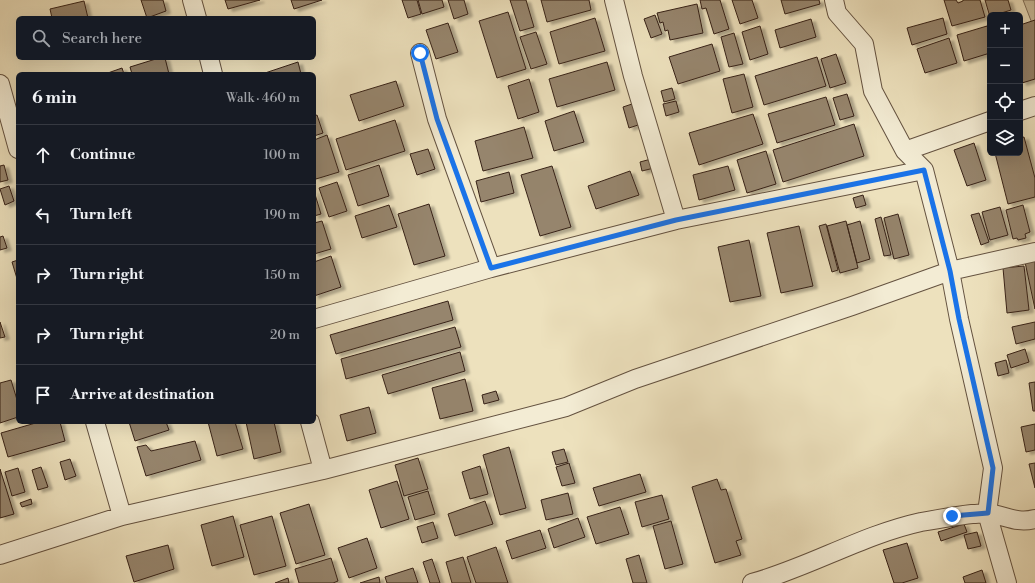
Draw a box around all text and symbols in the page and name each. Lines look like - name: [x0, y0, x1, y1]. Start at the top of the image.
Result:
- map controls: [987, 12, 1023, 156]
- button: +: [987, 12, 1023, 48]
- search box: [16, 16, 316, 60]
- icon: search: [30, 27, 52, 49]
- text: Search here: [62, 29, 142, 48]
- route start: [411, 44, 429, 62]
- button: −: [987, 48, 1023, 84]
- button: locate: [987, 84, 1023, 120]
- text: 6 min: [32, 87, 77, 109]
- text: Walk · 460 m: [226, 90, 300, 106]
- button: layers: [987, 120, 1023, 156]
- icon: ahead: [32, 144, 54, 166]
- text: Continue: [70, 145, 135, 164]
- text: 100 m: [264, 147, 300, 163]
- icon: left: [32, 204, 54, 226]
- text: Turn left: [70, 205, 132, 224]
- text: 190 m: [264, 207, 300, 223]
- icon: right: [32, 264, 54, 286]
- text: Turn right: [70, 265, 144, 284]
- text: 150 m: [265, 267, 300, 283]
- icon: right: [32, 324, 54, 346]
- text: Turn right: [70, 325, 144, 344]
- text: 20 m: [270, 327, 300, 343]
- icon: arrive: [32, 384, 54, 406]
- text: Arrive at destination: [70, 385, 214, 404]
- route end: [943, 507, 961, 525]

